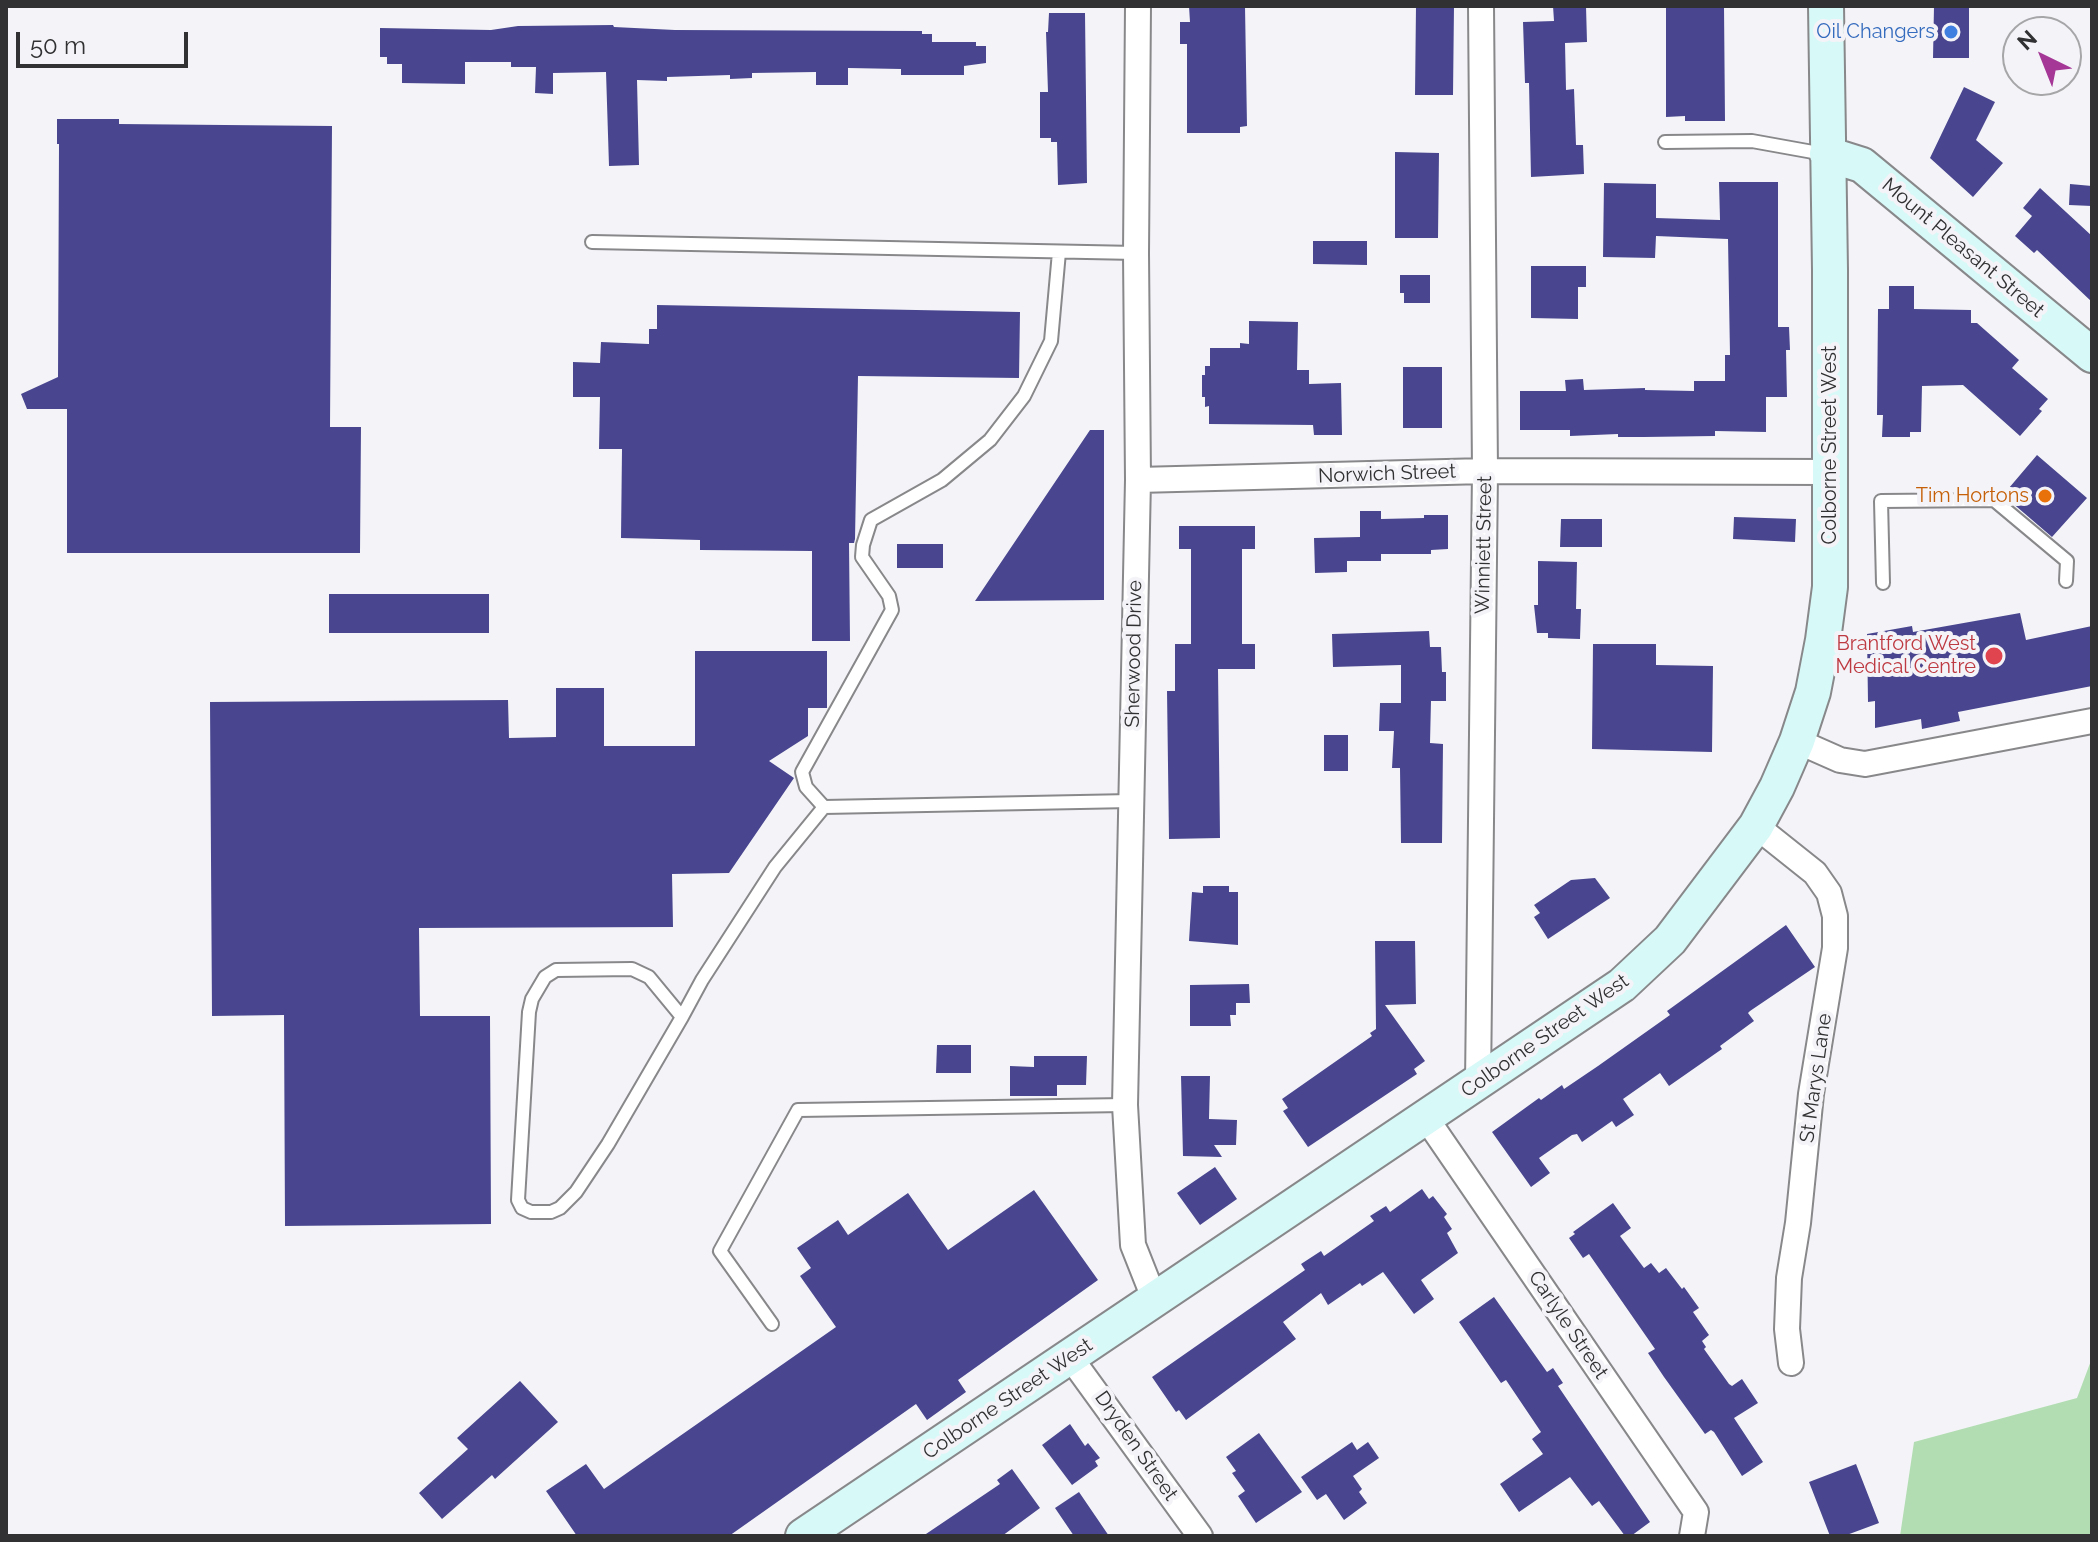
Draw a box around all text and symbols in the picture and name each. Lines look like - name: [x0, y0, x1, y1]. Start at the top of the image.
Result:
- scale bar: [20, 16, 192, 66]
- north arrow: [2002, 16, 2082, 96]
- place label: Oil Changers: [1816, 20, 1935, 44]
- marker: Oil Changers: [1942, 23, 1960, 41]
- text: N: [2012, 25, 2042, 55]
- text: 50 m: [30, 31, 86, 60]
- street label: Mount Pleasant Street: [1877, 173, 2049, 323]
- street label: Colborne Street West: [1818, 345, 1842, 545]
- street label: Norwich Street: [1318, 460, 1456, 488]
- street label: Winniett Street: [1471, 476, 1497, 614]
- place label: Tim Hortons: [1916, 484, 2029, 508]
- marker: Tim Hortons: [2036, 487, 2054, 505]
- street label: Sherwood Drive: [1121, 580, 1147, 728]
- place label: Brantford West Medical Centre: [1836, 632, 1976, 679]
- marker: Brantford West Medical Centre: [1983, 645, 2005, 667]
- street label: Colborne Street West: [1457, 969, 1633, 1103]
- street label: St Marys Lane: [1795, 1012, 1837, 1144]
- street label: Carlyle Street: [1523, 1266, 1613, 1384]
- street label: Colborne Street West: [919, 1333, 1097, 1465]
- street label: Dryden Street: [1089, 1387, 1183, 1505]

